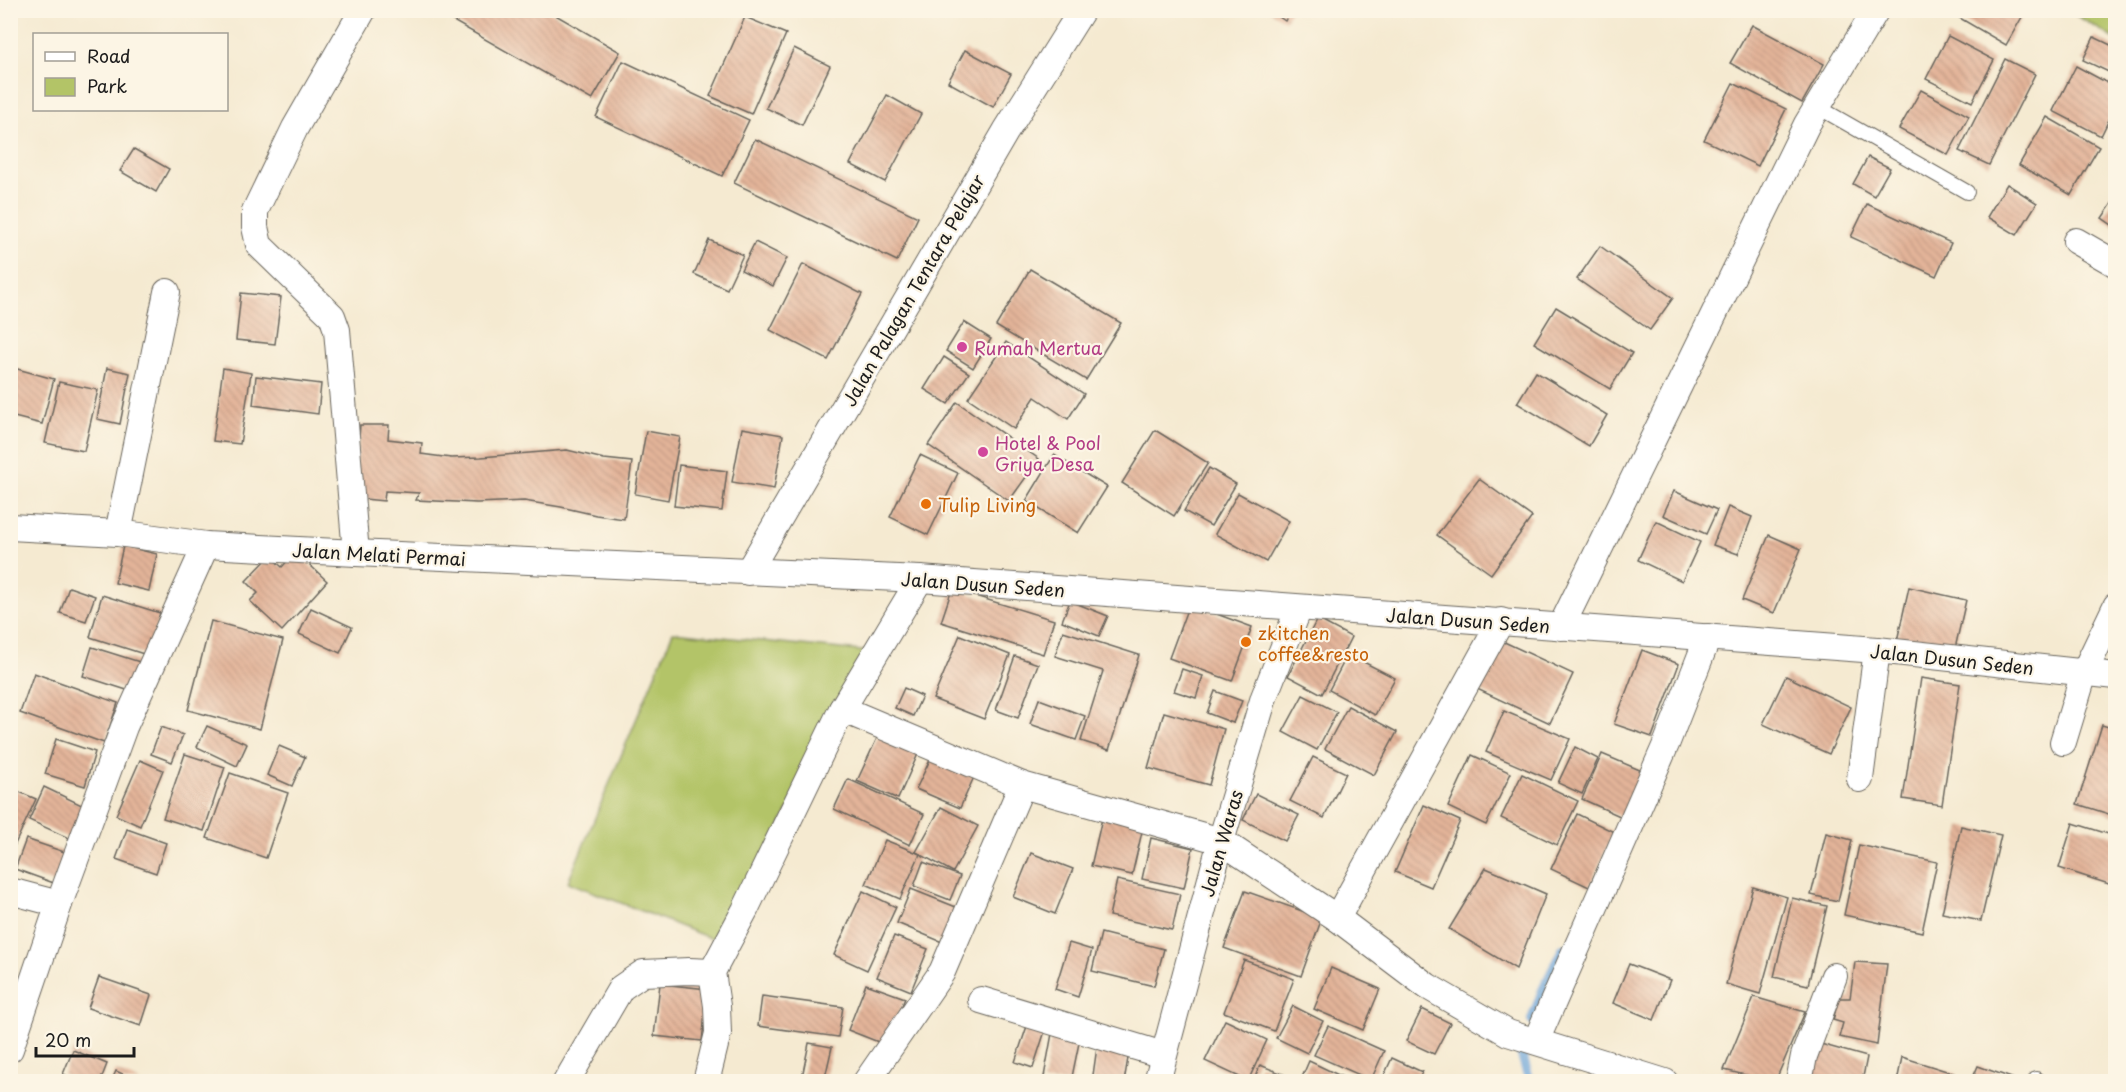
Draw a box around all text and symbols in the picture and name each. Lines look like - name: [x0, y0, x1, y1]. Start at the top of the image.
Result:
- legend: [33, 33, 228, 111]
- text: Road: [87, 42, 131, 69]
- text: Park: [87, 72, 127, 99]
- street label: Jalan Palagan Tentara Pelajar: [835, 168, 991, 411]
- place label: Rumah Mertua: [974, 334, 1103, 361]
- marker: Rumah Mertua: [955, 340, 969, 354]
- place label: Hotel & Pool Griya Desa: [995, 429, 1101, 477]
- marker: Hotel & Pool Griya Desa: [976, 445, 990, 459]
- place label: Tulip Living: [938, 491, 1036, 518]
- marker: Tulip Living: [919, 497, 933, 511]
- street label: Jalan Melati Permai: [291, 536, 467, 572]
- street label: Jalan Dusun Seden: [900, 565, 1066, 603]
- street label: Jalan Dusun Seden: [1385, 601, 1551, 639]
- place label: zkitchen coffee&resto: [1258, 619, 1369, 667]
- marker: zkitchen coffee&resto: [1239, 635, 1253, 649]
- street label: Jalan Dusun Seden: [1869, 637, 2035, 681]
- street label: Jalan Waras: [1193, 786, 1249, 900]
- scale bar: [36, 1020, 134, 1058]
- text: 20 m: [45, 1026, 91, 1053]

